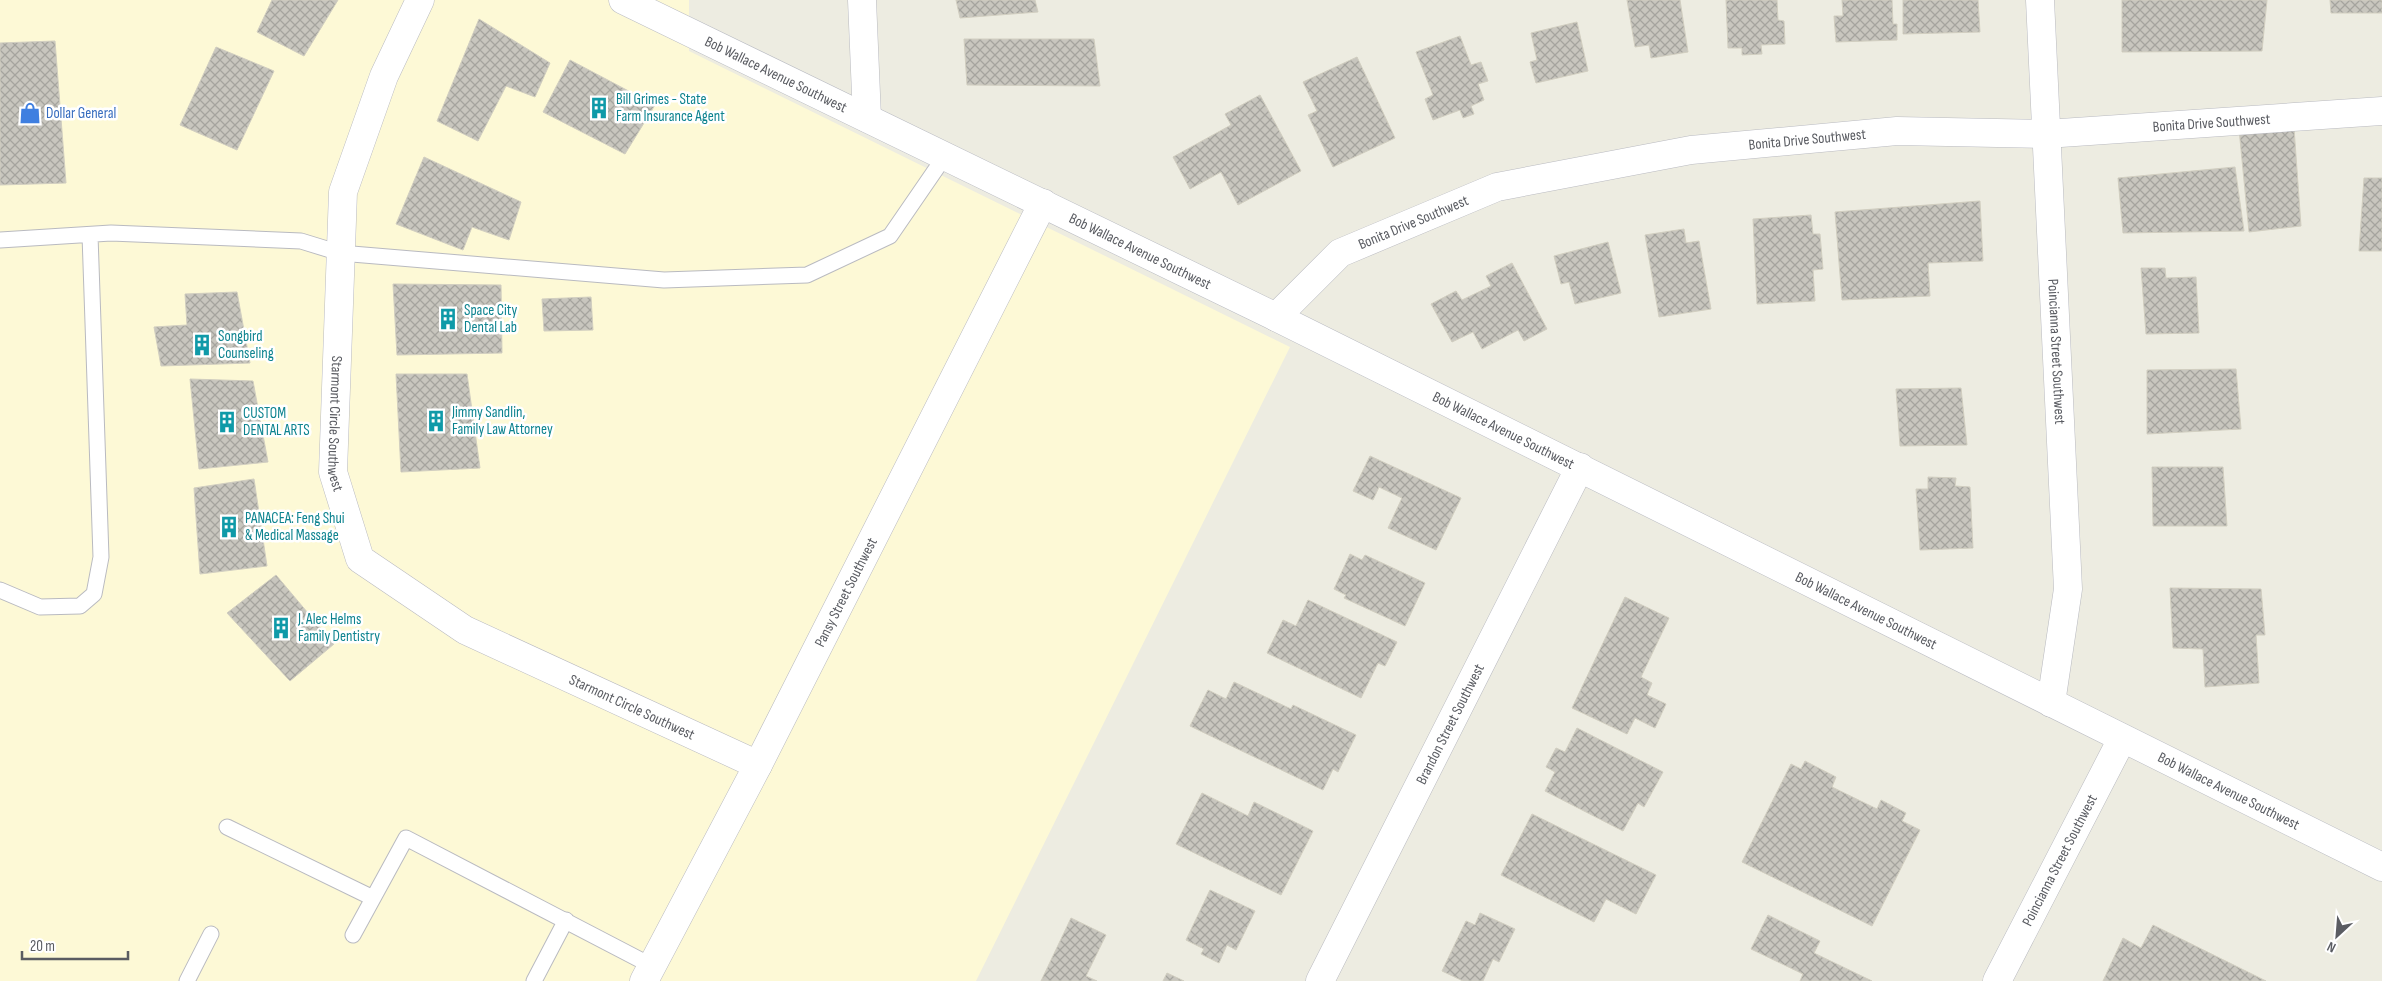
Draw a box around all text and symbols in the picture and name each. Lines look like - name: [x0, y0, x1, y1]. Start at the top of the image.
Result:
- street label: Bob Wallace Avenue Southwest: [702, 32, 851, 117]
- place label: Bill Grimes - State Farm Insurance Agent: [616, 90, 725, 126]
- building icon: Bill Grimes - State Farm Insurance Agent: [586, 95, 612, 121]
- shop icon: Dollar General: [17, 100, 43, 126]
- place label: Dollar General: [46, 104, 116, 123]
- street label: Bonita Drive Southwest: [2152, 109, 2271, 136]
- street label: Bonita Drive Southwest: [1748, 124, 1867, 154]
- street label: Bonita Drive Southwest: [1355, 190, 1472, 254]
- street label: Bob Wallace Avenue Southwest: [1066, 209, 1215, 294]
- street label: Poincianna Street Southwest: [2044, 278, 2070, 425]
- place label: Space City Dental Lab: [464, 301, 517, 337]
- building icon: Space City Dental Lab: [435, 306, 461, 332]
- place label: Songbird Counseling: [218, 327, 274, 363]
- building icon: Songbird Counseling: [189, 332, 215, 358]
- street label: Starmont Circle Southwest: [323, 355, 348, 494]
- street label: Bob Wallace Avenue Southwest: [1430, 387, 1578, 474]
- place label: Jimmy Sandlin, Family Law Attorney: [451, 403, 553, 439]
- place label: CUSTOM DENTAL ARTS: [243, 404, 310, 440]
- building icon: Jimmy Sandlin, Family Law Attorney: [423, 408, 449, 434]
- building icon: CUSTOM DENTAL ARTS: [214, 409, 240, 435]
- place label: PANACEA: Feng Shui & Medical Massage: [245, 509, 345, 545]
- building icon: PANACEA: Feng Shui & Medical Massage: [216, 514, 242, 540]
- street label: Pansy Street Southwest: [810, 534, 881, 650]
- street label: Bob Wallace Avenue Southwest: [1792, 567, 1941, 654]
- place label: J. Alec Helms Family Dentistry: [297, 610, 380, 646]
- building icon: J. Alec Helms Family Dentistry: [268, 615, 294, 641]
- street label: Brandon Street Southwest: [1412, 660, 1489, 787]
- street label: Starmont Circle Southwest: [566, 670, 698, 744]
- street label: Bob Wallace Avenue Southwest: [2155, 748, 2303, 834]
- street label: Poincianna Street Southwest: [2018, 791, 2101, 929]
- north arrow: [2312, 911, 2362, 961]
- scale bar: [22, 928, 129, 960]
- text: 20 m: [30, 937, 55, 956]
- text: N: [2324, 938, 2339, 957]

